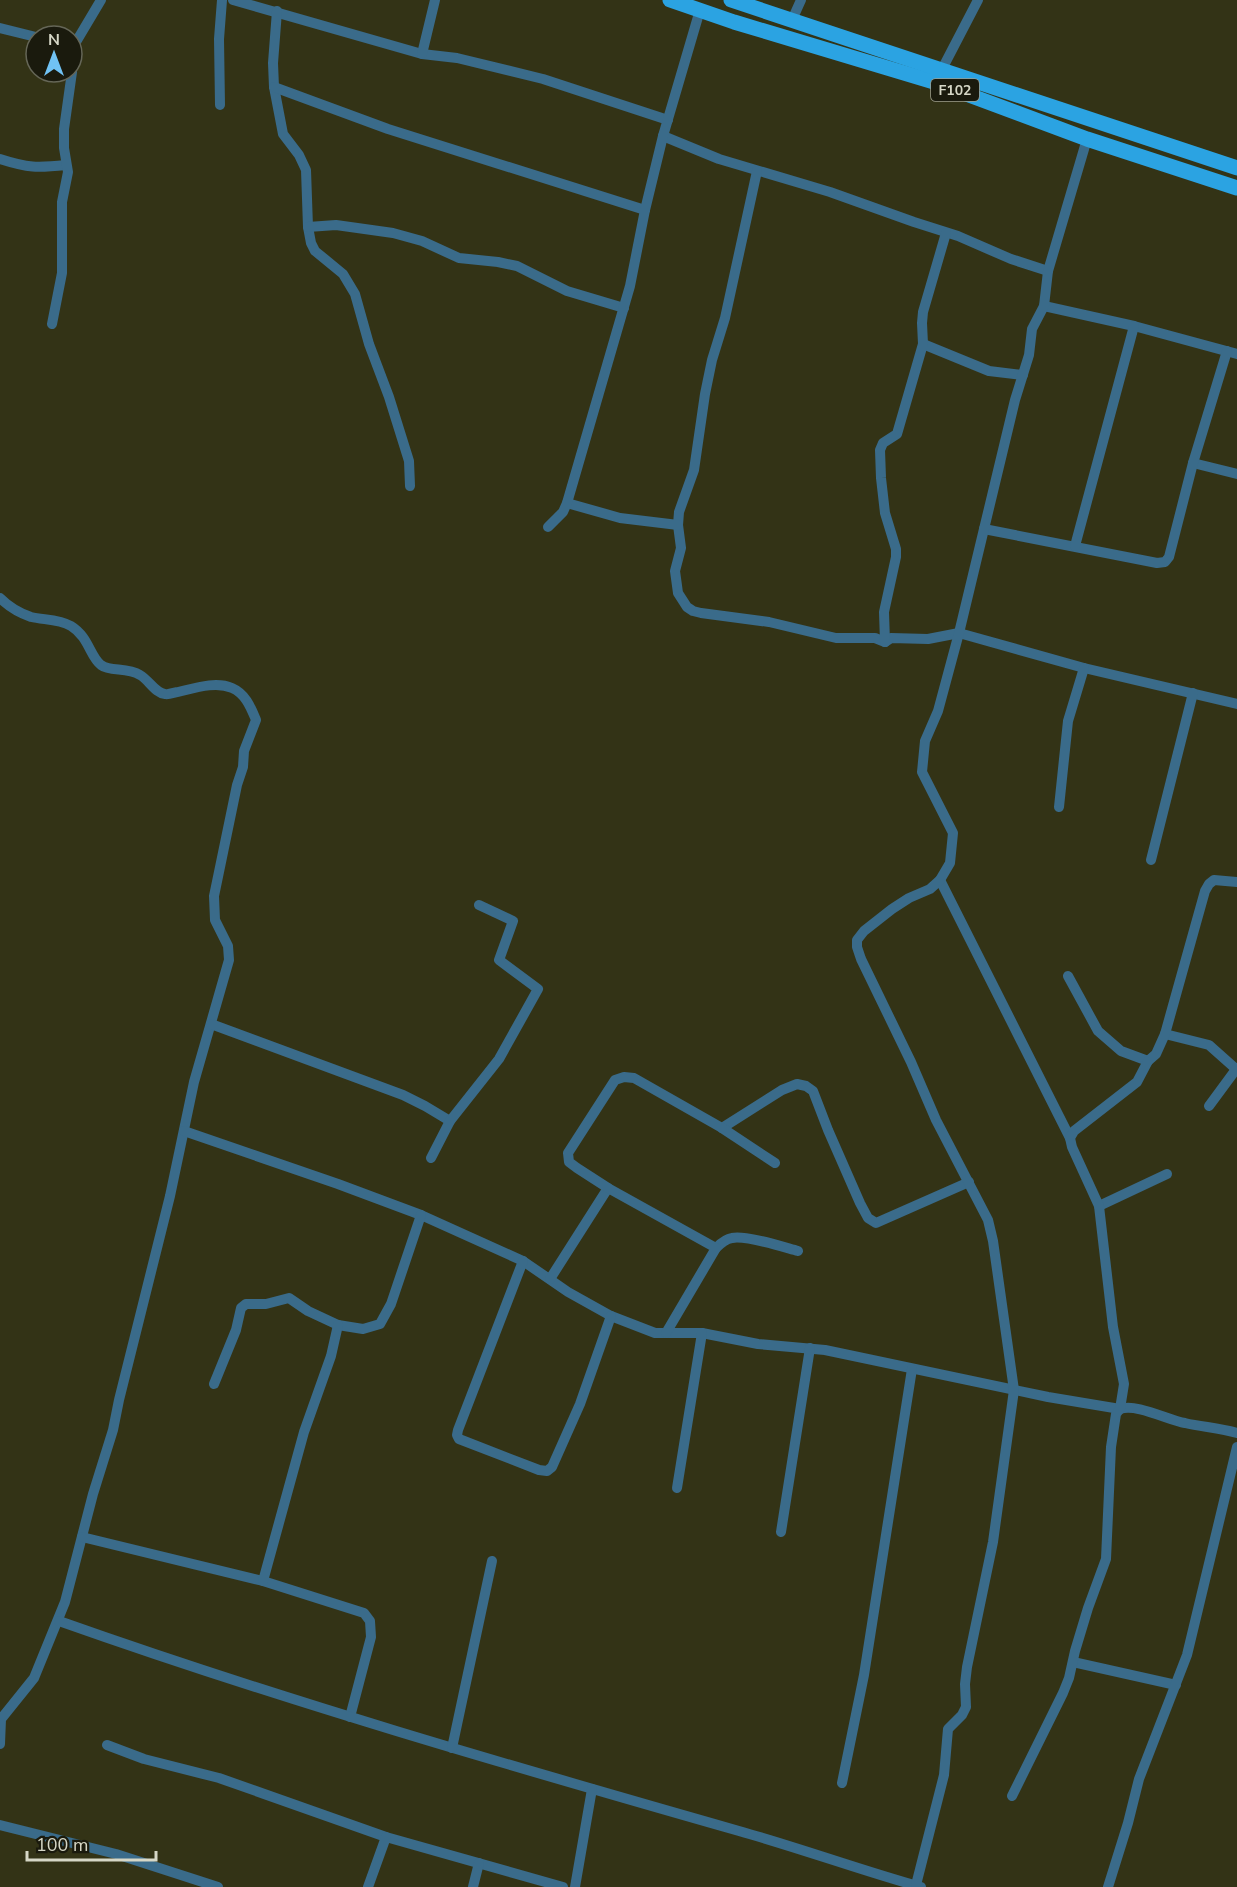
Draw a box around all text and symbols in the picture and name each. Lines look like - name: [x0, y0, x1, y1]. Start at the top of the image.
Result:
- north arrow: [24, 24, 84, 84]
- text: N: [48, 29, 60, 51]
- road number: F102: [931, 79, 979, 101]
- scale bar: [27, 1824, 156, 1862]
- text: 100 m: [36, 1833, 88, 1857]

